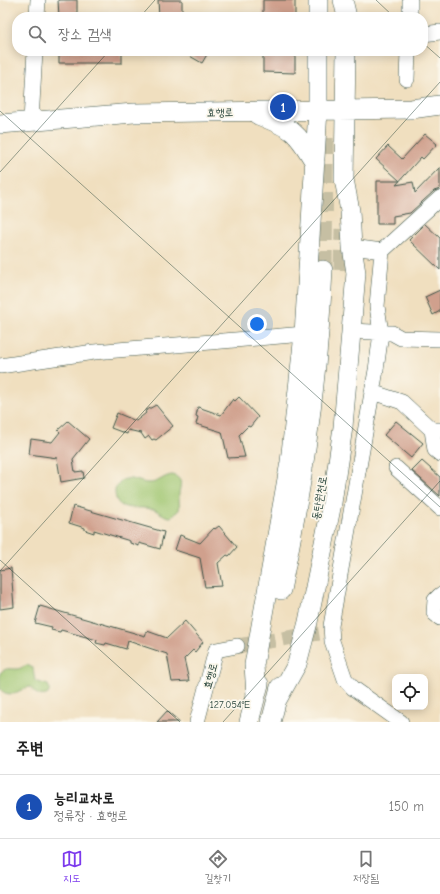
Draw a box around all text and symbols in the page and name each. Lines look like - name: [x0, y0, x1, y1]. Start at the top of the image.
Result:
- search box: [12, 12, 428, 56]
- icon: search: [26, 23, 48, 45]
- text: 장소 검색: [58, 25, 111, 43]
- pin: 1: [270, 92, 296, 122]
- street label: 효행로: [207, 106, 234, 119]
- your location: [247, 314, 267, 334]
- street label: 동탄원천로: [309, 475, 330, 521]
- street label: 효행로: [201, 661, 220, 691]
- map controls: [392, 674, 428, 710]
- button: locate: [392, 674, 428, 710]
- text: 127.054°E: [210, 699, 250, 711]
- text: 주변: [16, 739, 43, 758]
- text: 능리교차로: [54, 789, 114, 807]
- text: 1: [26, 799, 32, 814]
- text: 150 m: [389, 799, 424, 814]
- text: 정류장 · 효행로: [54, 808, 128, 823]
- tab: 지도: [61, 848, 83, 886]
- tab: 길찾기: [204, 848, 231, 886]
- tab: 저장됨: [353, 848, 379, 886]

